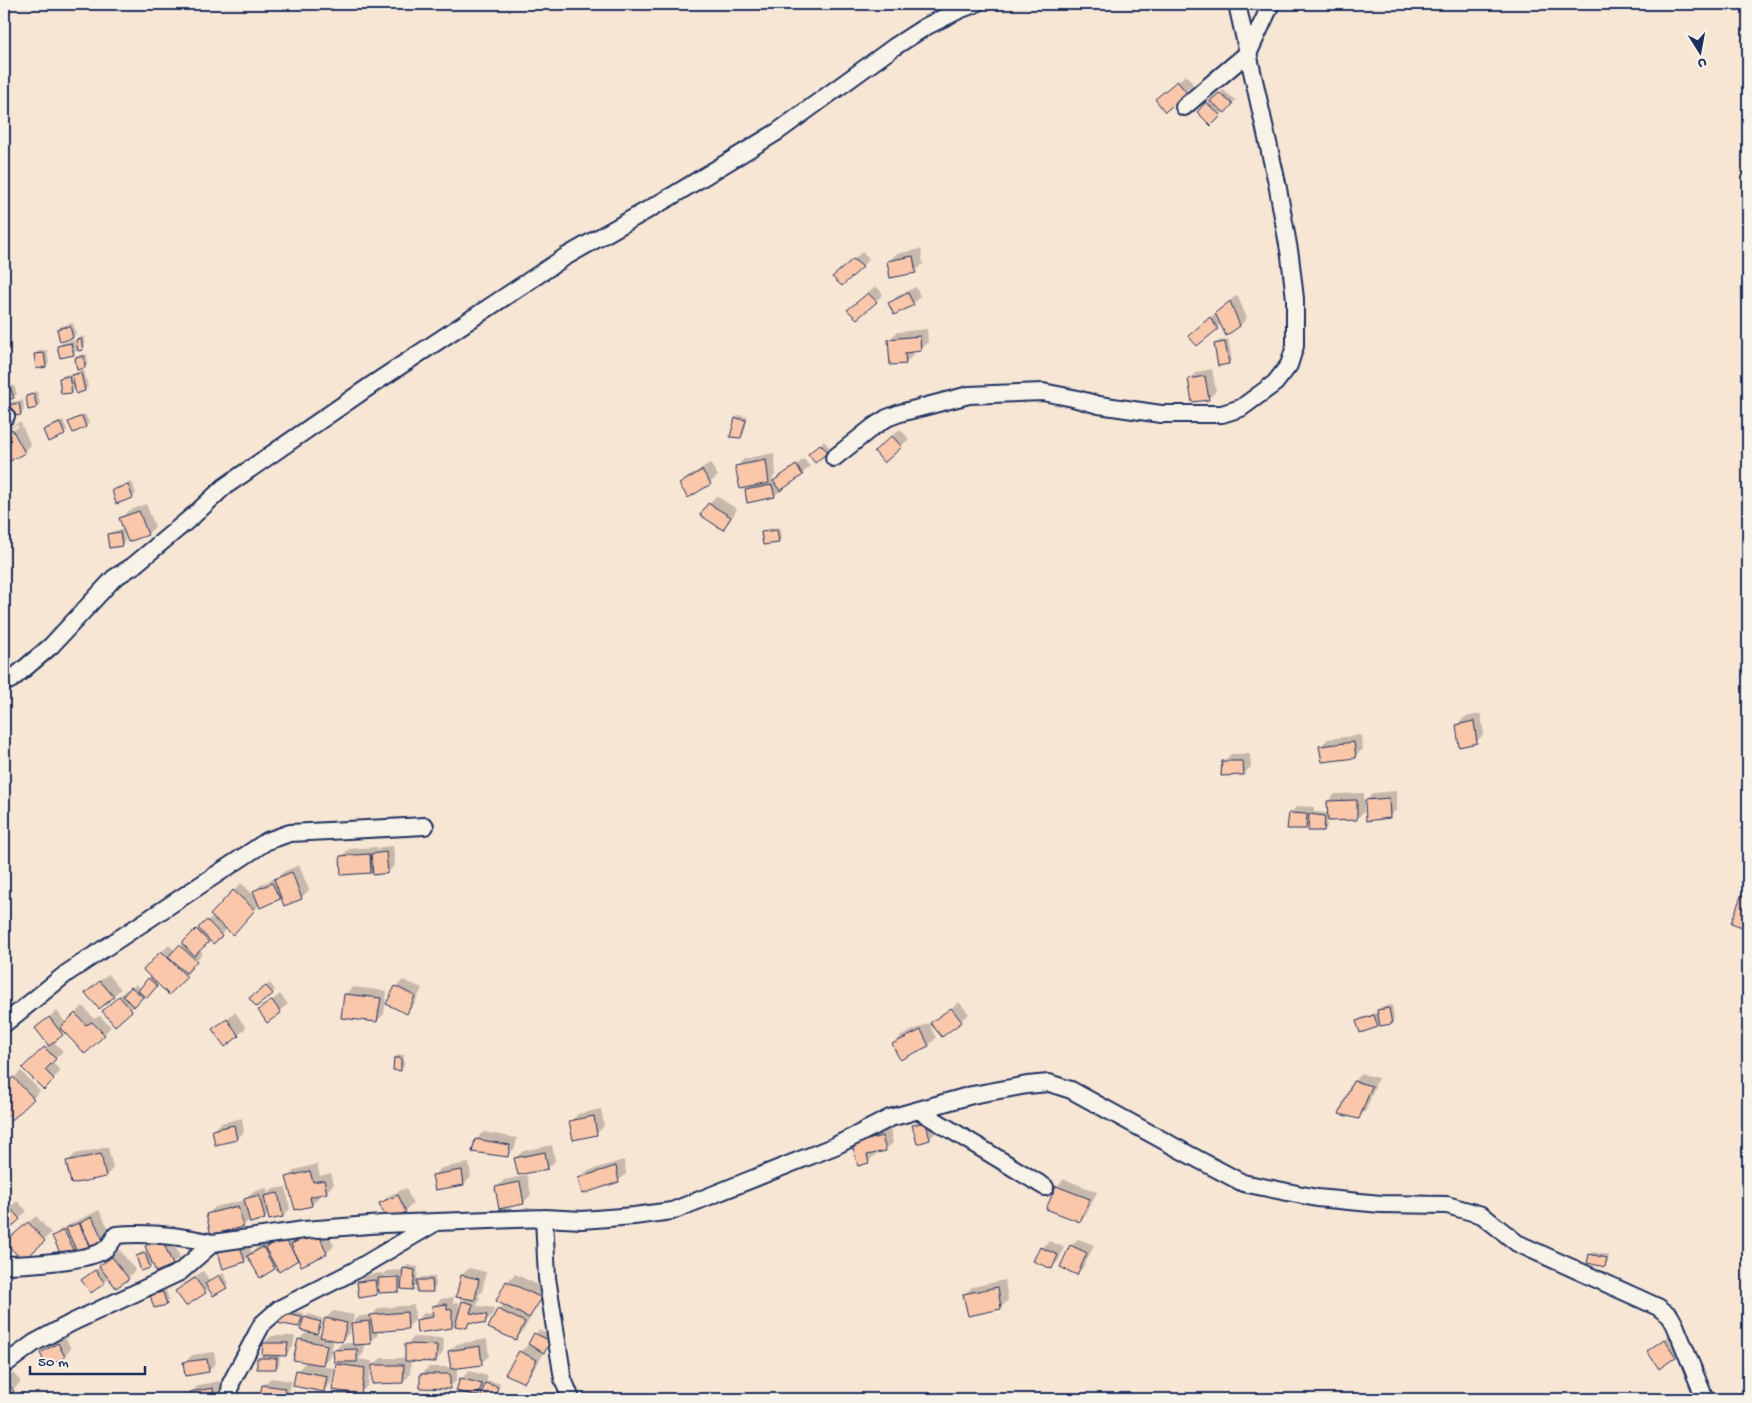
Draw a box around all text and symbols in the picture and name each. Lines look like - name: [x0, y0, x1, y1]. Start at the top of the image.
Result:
- north arrow: [1674, 28, 1724, 78]
- text: U: [1696, 53, 1708, 71]
- scale bar: [30, 1343, 145, 1375]
- text: 50 m: [38, 1354, 69, 1372]

